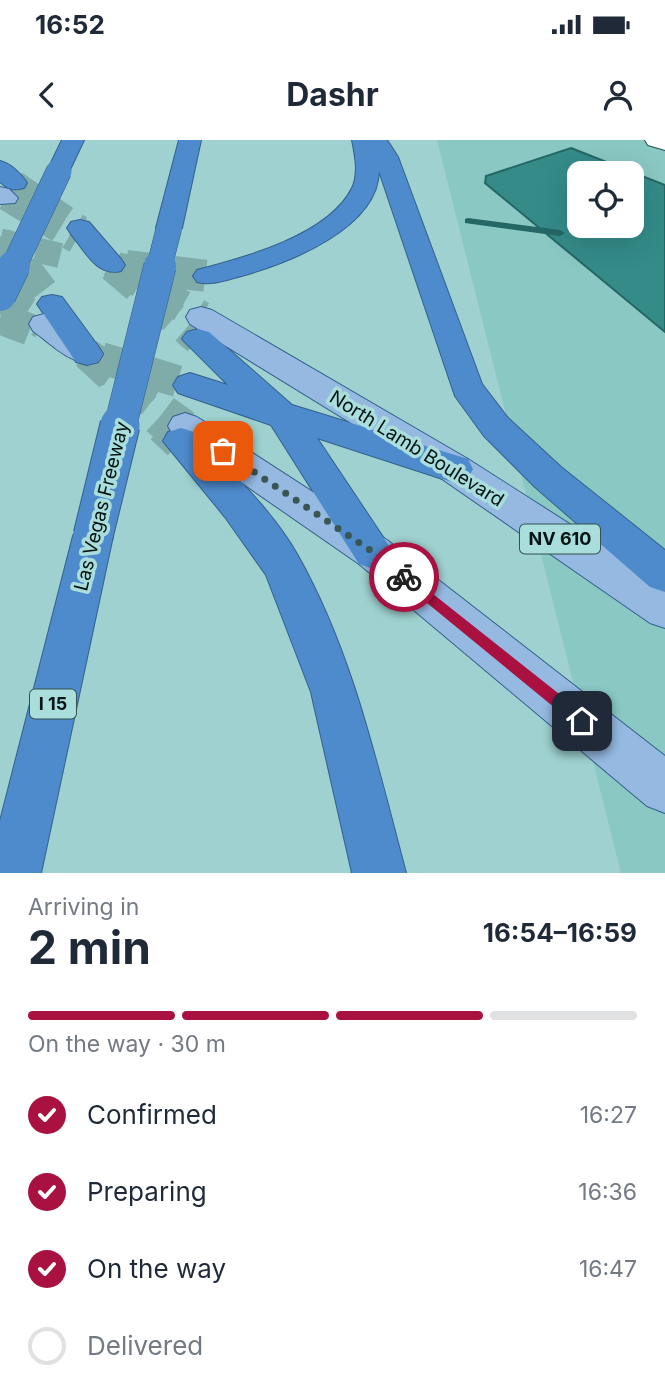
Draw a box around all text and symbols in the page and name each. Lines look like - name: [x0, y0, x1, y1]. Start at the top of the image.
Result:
- text: 16:52: [35, 9, 105, 40]
- text: Dashr: [286, 75, 379, 114]
- icon: back: [28, 76, 66, 114]
- icon: person: [599, 76, 637, 114]
- map controls: [567, 161, 644, 238]
- button: locate: [567, 161, 644, 238]
- street label: North Lamb Boulevard: [325, 385, 508, 511]
- street label: Las Vegas Freeway: [69, 419, 134, 593]
- pin: [193, 421, 253, 481]
- icon: bag: [204, 432, 242, 470]
- road number: NV 610: [520, 524, 600, 554]
- courier: [369, 542, 439, 612]
- icon: bike: [385, 558, 423, 596]
- road number: I 15: [30, 690, 76, 718]
- pin: [552, 691, 612, 751]
- icon: home: [563, 702, 601, 740]
- text: Arriving in: [28, 893, 139, 921]
- text: 16:54–16:59: [483, 917, 637, 948]
- text: 2 min: [28, 919, 151, 975]
- text: On the way · 30 m: [28, 1030, 226, 1058]
- icon: check: [28, 1096, 66, 1134]
- text: Confirmed: [87, 1099, 217, 1130]
- text: 16:27: [580, 1101, 637, 1129]
- icon: check: [28, 1173, 66, 1211]
- text: Preparing: [87, 1176, 207, 1207]
- text: 16:36: [578, 1178, 637, 1206]
- icon: check: [28, 1250, 66, 1288]
- text: On the way: [87, 1253, 226, 1284]
- text: 16:47: [579, 1255, 637, 1283]
- text: Delivered: [87, 1330, 203, 1361]

